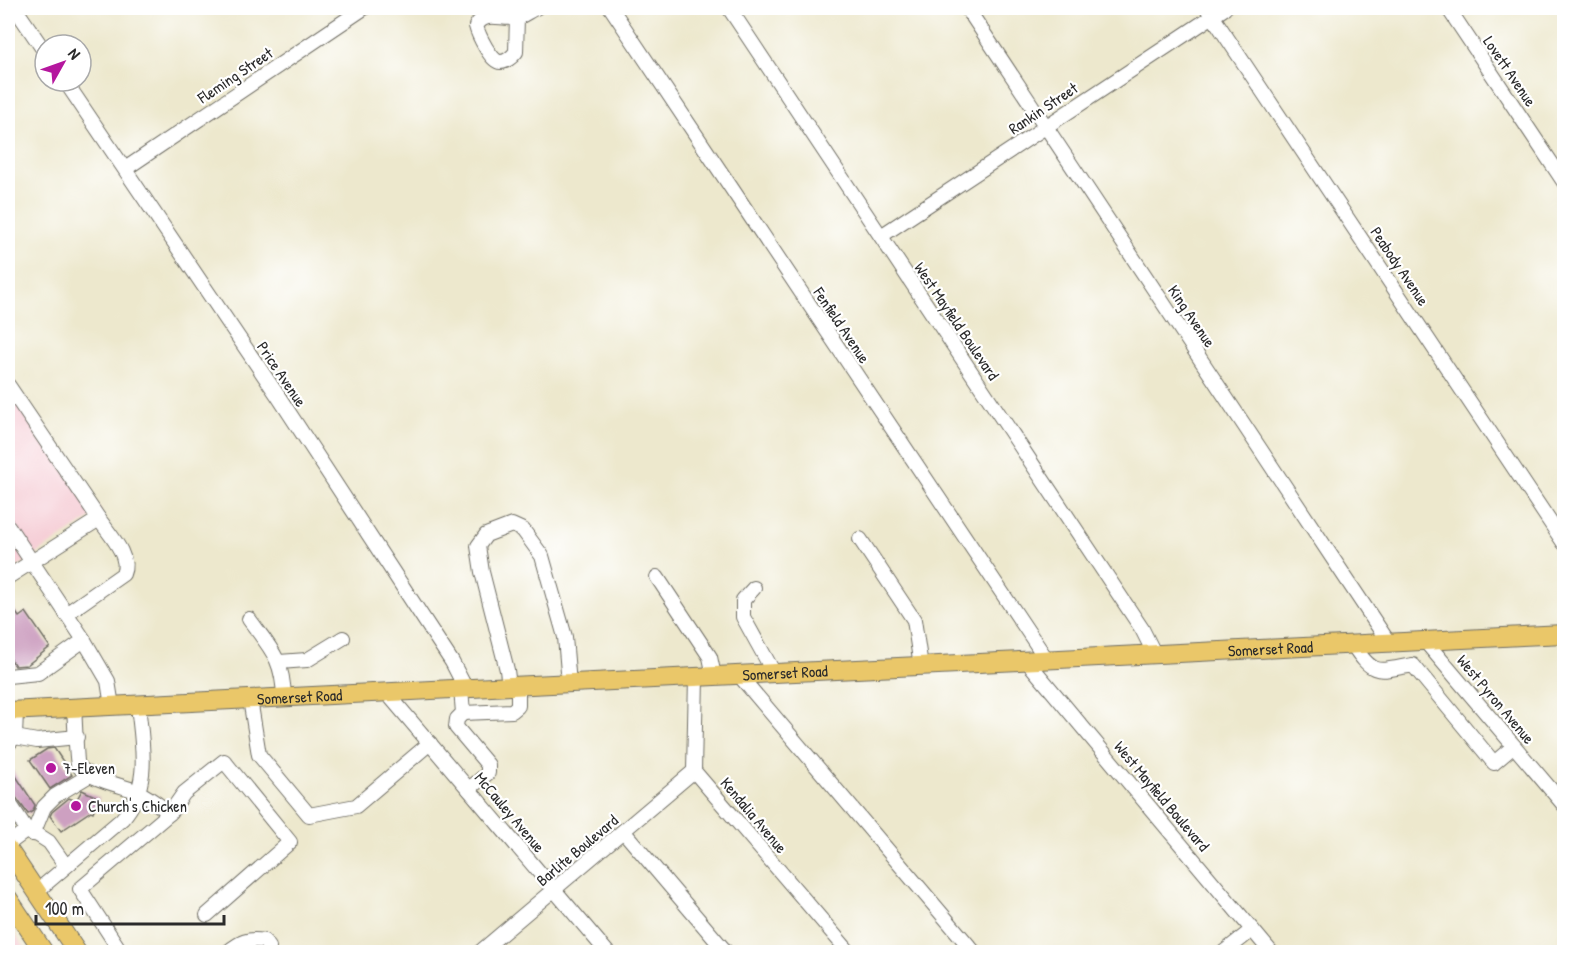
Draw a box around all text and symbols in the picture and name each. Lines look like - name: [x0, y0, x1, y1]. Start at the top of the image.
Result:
- street label: Lovett Avenue: [1478, 32, 1542, 111]
- north arrow: [33, 33, 93, 93]
- street label: Fleming Street: [192, 41, 277, 109]
- text: N: [63, 43, 86, 64]
- street label: Rankin Street: [1004, 76, 1082, 139]
- street label: Peabody Avenue: [1366, 222, 1435, 310]
- street label: West Mayfield Boulevard: [909, 258, 1005, 384]
- street label: King Avenue: [1163, 281, 1221, 352]
- street label: Fenfield Avenue: [808, 282, 876, 368]
- street label: Price Avenue: [252, 337, 312, 411]
- street label: Somerset Road: [1227, 635, 1314, 662]
- street label: West Pyron Avenue: [1452, 650, 1540, 749]
- street label: Somerset Road: [742, 659, 828, 686]
- street label: Somerset Road: [257, 683, 343, 710]
- street label: West Mayfield Boulevard: [1109, 736, 1215, 856]
- place label: 7-Eleven: [63, 757, 115, 779]
- marker: 7-Eleven: [44, 761, 58, 775]
- street label: McCauley Avenue: [470, 767, 551, 857]
- street label: Kendalia Avenue: [716, 772, 793, 858]
- place label: Church's Chicken: [88, 795, 187, 817]
- marker: Church's Chicken: [69, 799, 83, 813]
- street label: Barlite Boulevard: [531, 809, 623, 891]
- scale bar: [36, 888, 224, 926]
- text: 100 m: [45, 896, 84, 921]

